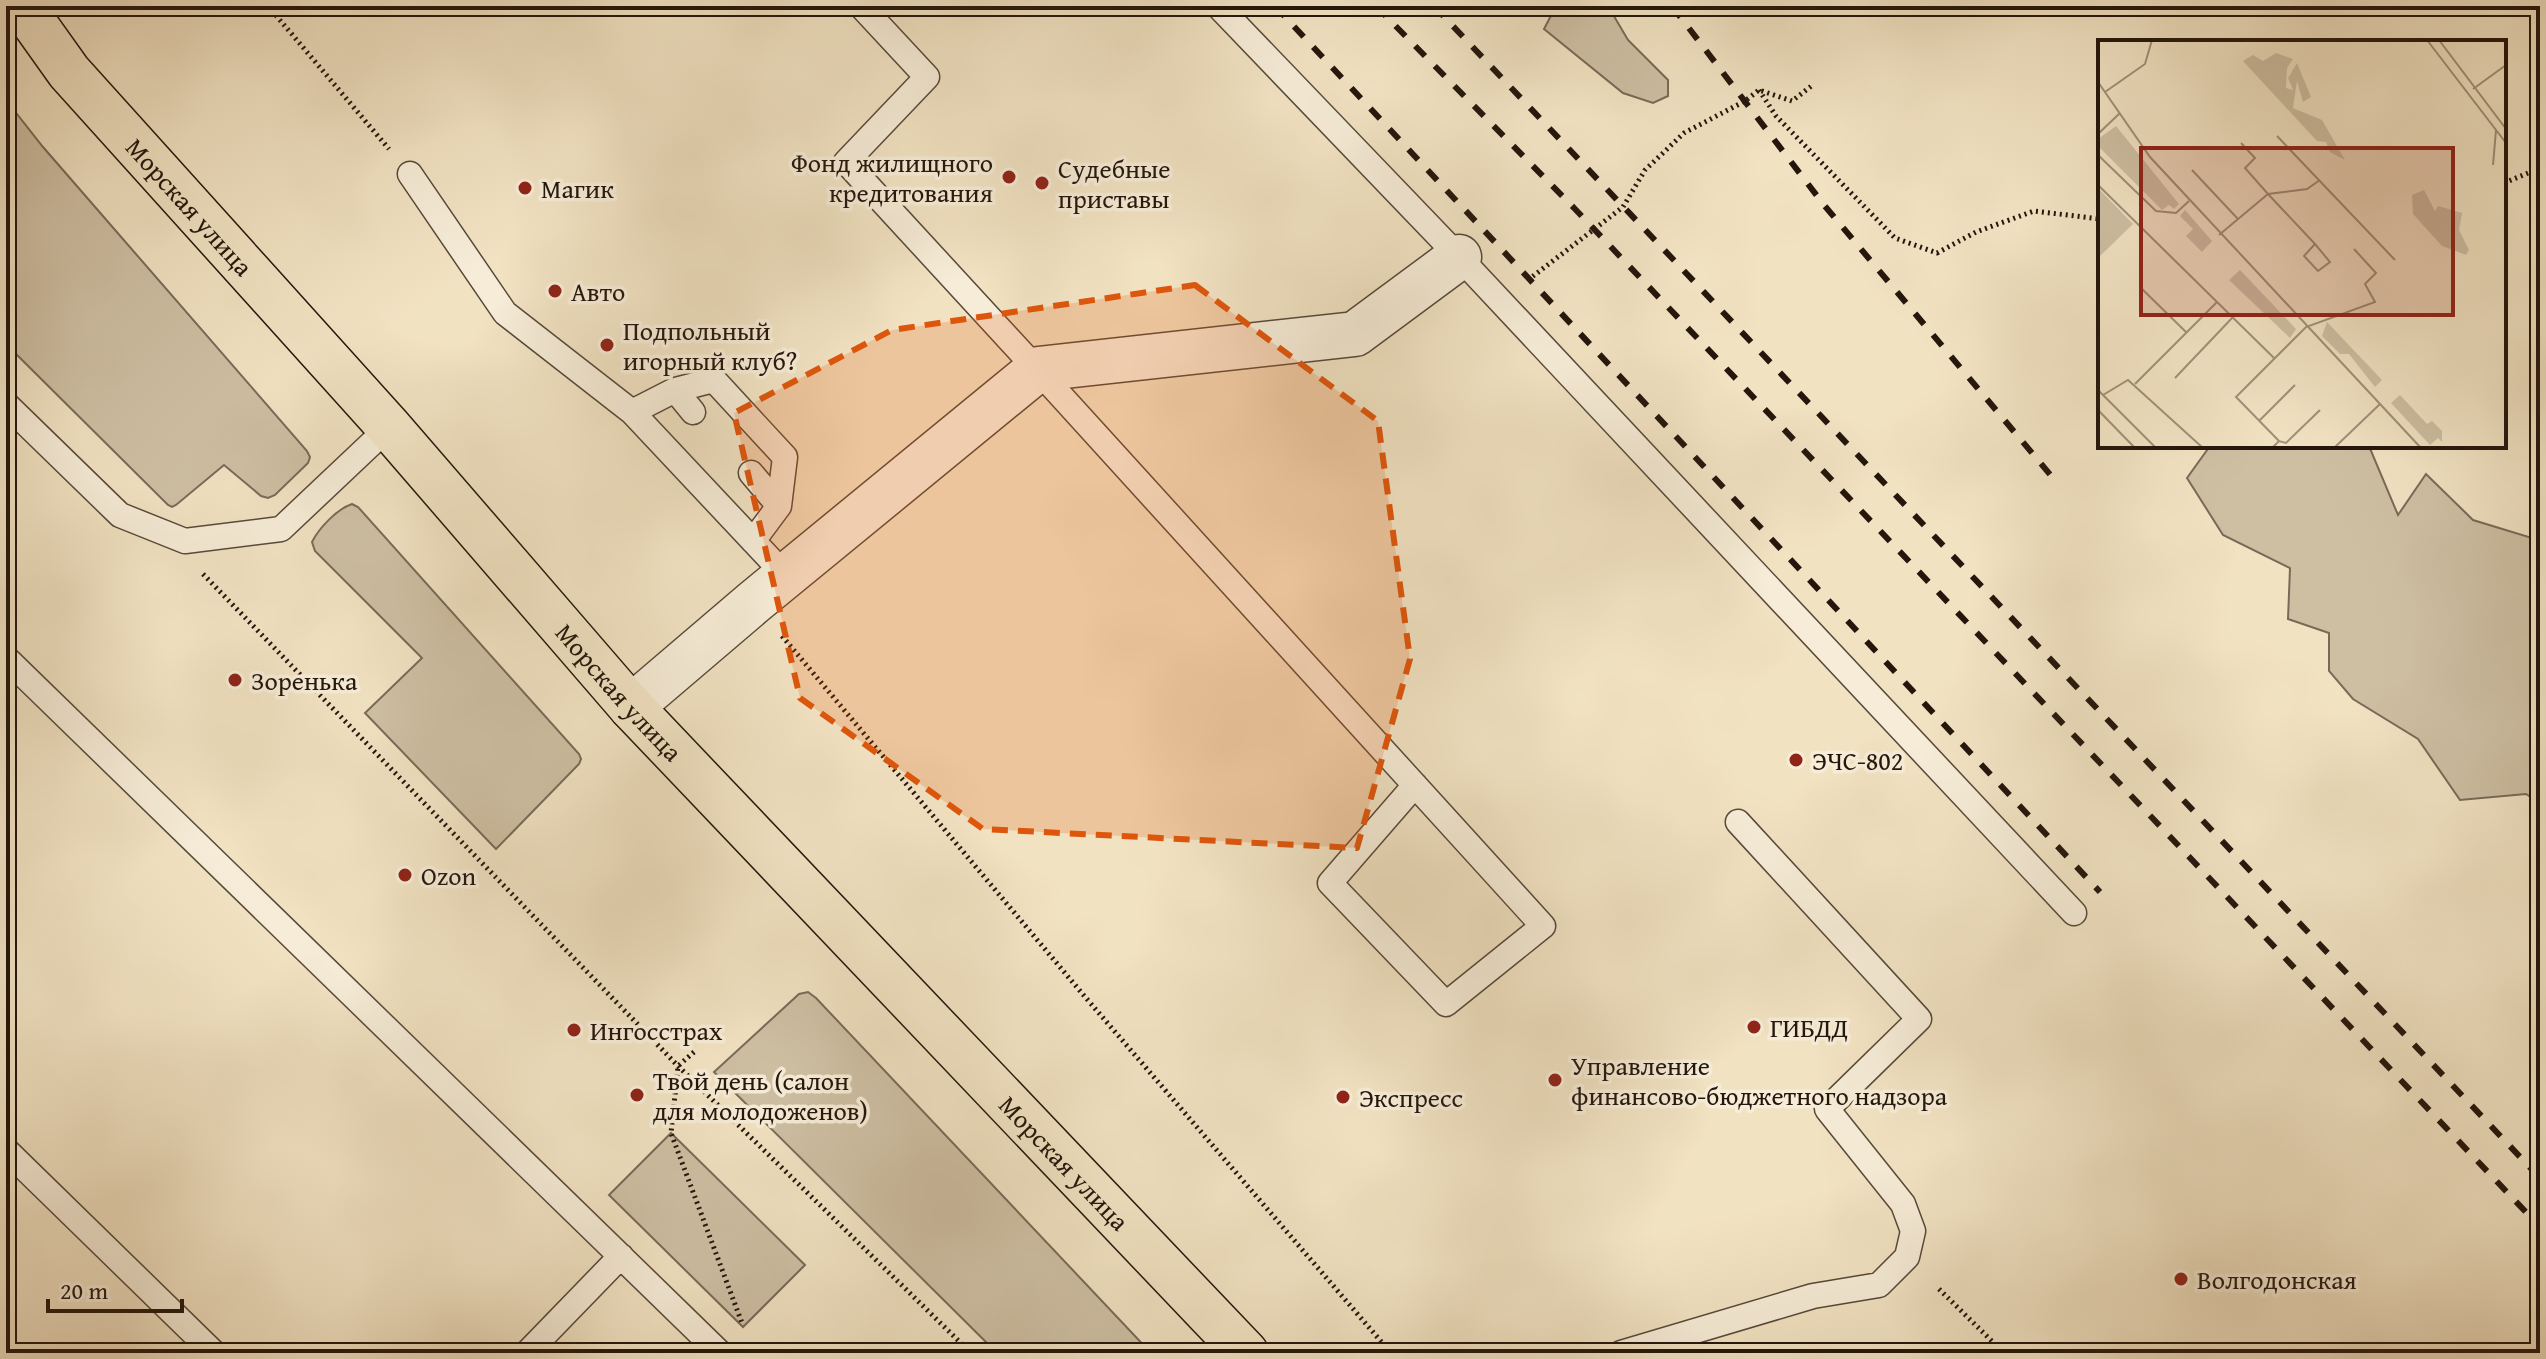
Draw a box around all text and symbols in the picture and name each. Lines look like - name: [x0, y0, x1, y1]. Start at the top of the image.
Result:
- inset map: [2098, 40, 2506, 448]
- street label: Морская улица: [117, 129, 263, 285]
- place label: Фонд жилищного кредитования: [791, 143, 993, 212]
- place label: Судебные приставы: [1058, 149, 1171, 218]
- marker: Фонд жилищного кредитования: [1000, 168, 1018, 186]
- place label: Магик: [541, 169, 614, 208]
- marker: Судебные приставы: [1033, 174, 1051, 192]
- marker: Магик: [516, 179, 534, 197]
- place label: Авто: [571, 272, 625, 311]
- marker: Авто: [546, 282, 564, 300]
- place label: Подпольный игорный клуб?: [623, 311, 797, 380]
- marker: Подпольный игорный клуб?: [598, 336, 616, 354]
- street label: Морская улица: [547, 614, 693, 770]
- place label: Зоренька: [251, 661, 358, 700]
- marker: Зоренька: [226, 671, 244, 689]
- place label: ЭЧС-802: [1812, 741, 1903, 780]
- marker: ЭЧС-802: [1787, 751, 1805, 769]
- place label: Ozon: [421, 856, 476, 895]
- marker: Ozon: [396, 866, 414, 884]
- place label: ГИБДД: [1770, 1008, 1848, 1047]
- place label: Ингосстрах: [590, 1011, 723, 1050]
- marker: ГИБДД: [1745, 1018, 1763, 1036]
- marker: Ингосстрах: [565, 1021, 583, 1039]
- place label: Управление финансово-бюджетного надзора: [1571, 1046, 1948, 1115]
- place label: Твой день (салон для молодоженов): [653, 1061, 868, 1130]
- marker: Управление финансово-бюджетного надзора: [1546, 1071, 1564, 1089]
- place label: Экспресс: [1359, 1078, 1463, 1117]
- marker: Твой день (салон для молодоженов): [628, 1086, 646, 1104]
- street label: Морская улица: [990, 1086, 1139, 1240]
- marker: Экспресс: [1334, 1088, 1352, 1106]
- place label: Волгодонская: [2197, 1260, 2357, 1299]
- scale bar: [48, 1263, 182, 1313]
- marker: Волгодонская: [2172, 1270, 2190, 1288]
- text: 20 m: [60, 1273, 108, 1308]

